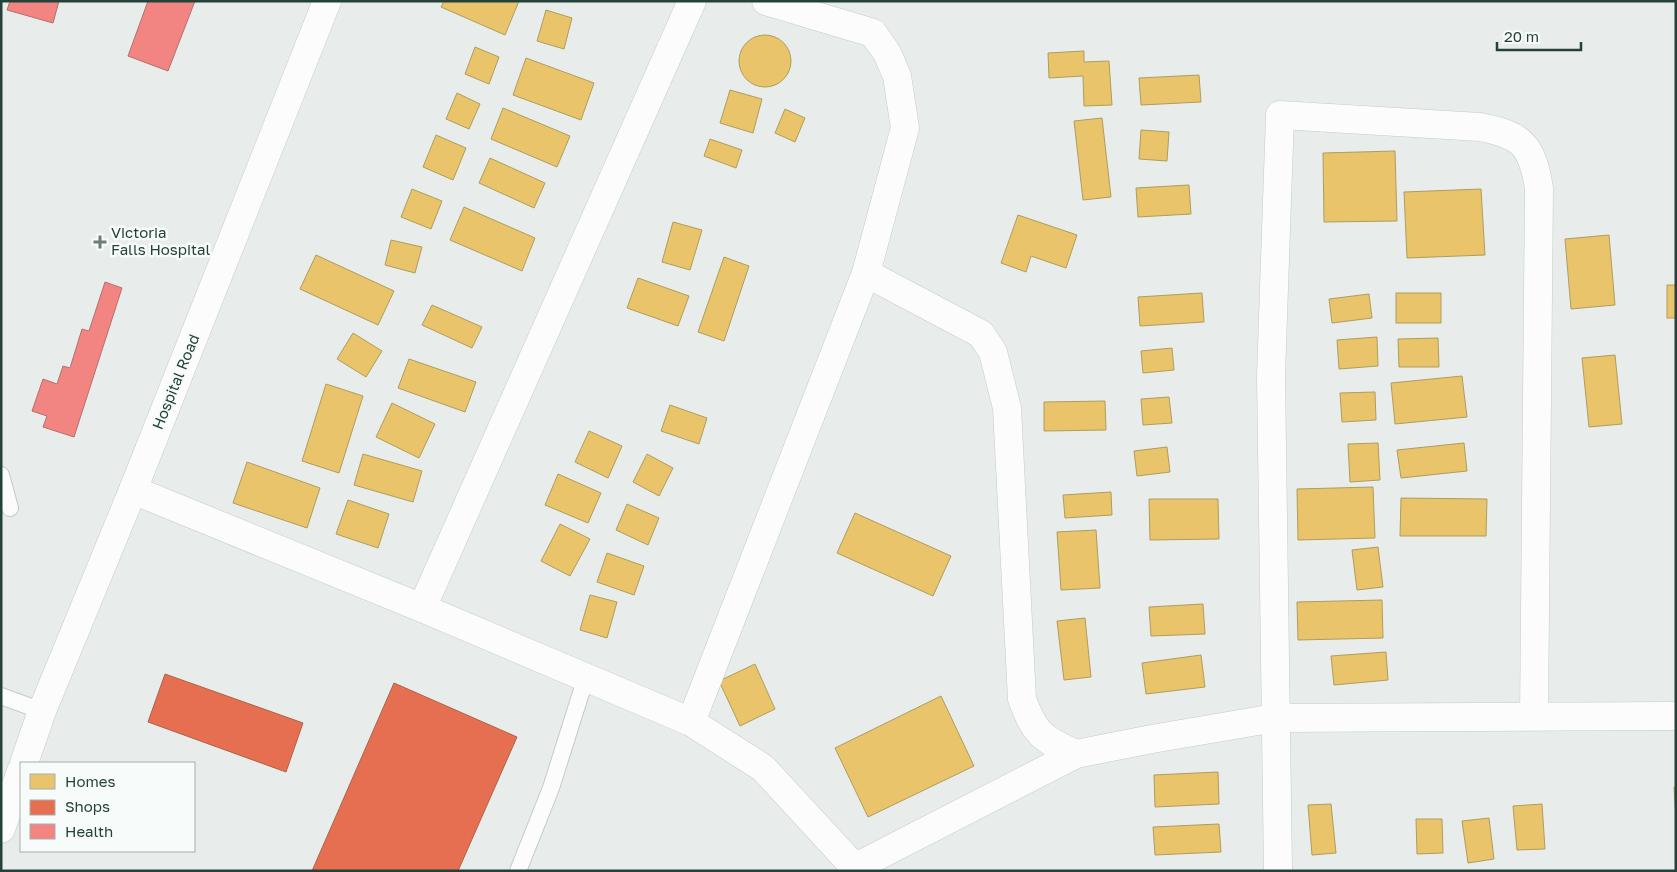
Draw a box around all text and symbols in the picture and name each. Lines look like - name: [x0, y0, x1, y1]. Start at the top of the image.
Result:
- scale bar: [1497, 20, 1581, 52]
- text: 20 m: [1504, 27, 1539, 45]
- place label: Victoria Falls Hospital: [111, 223, 210, 258]
- marker: Victoria Falls Hospital: [93, 235, 107, 249]
- street label: Hospital Road: [148, 331, 202, 432]
- legend: [20, 762, 195, 852]
- text: Homes: [65, 772, 115, 790]
- text: Shops: [65, 797, 110, 815]
- text: Health: [65, 822, 113, 840]

